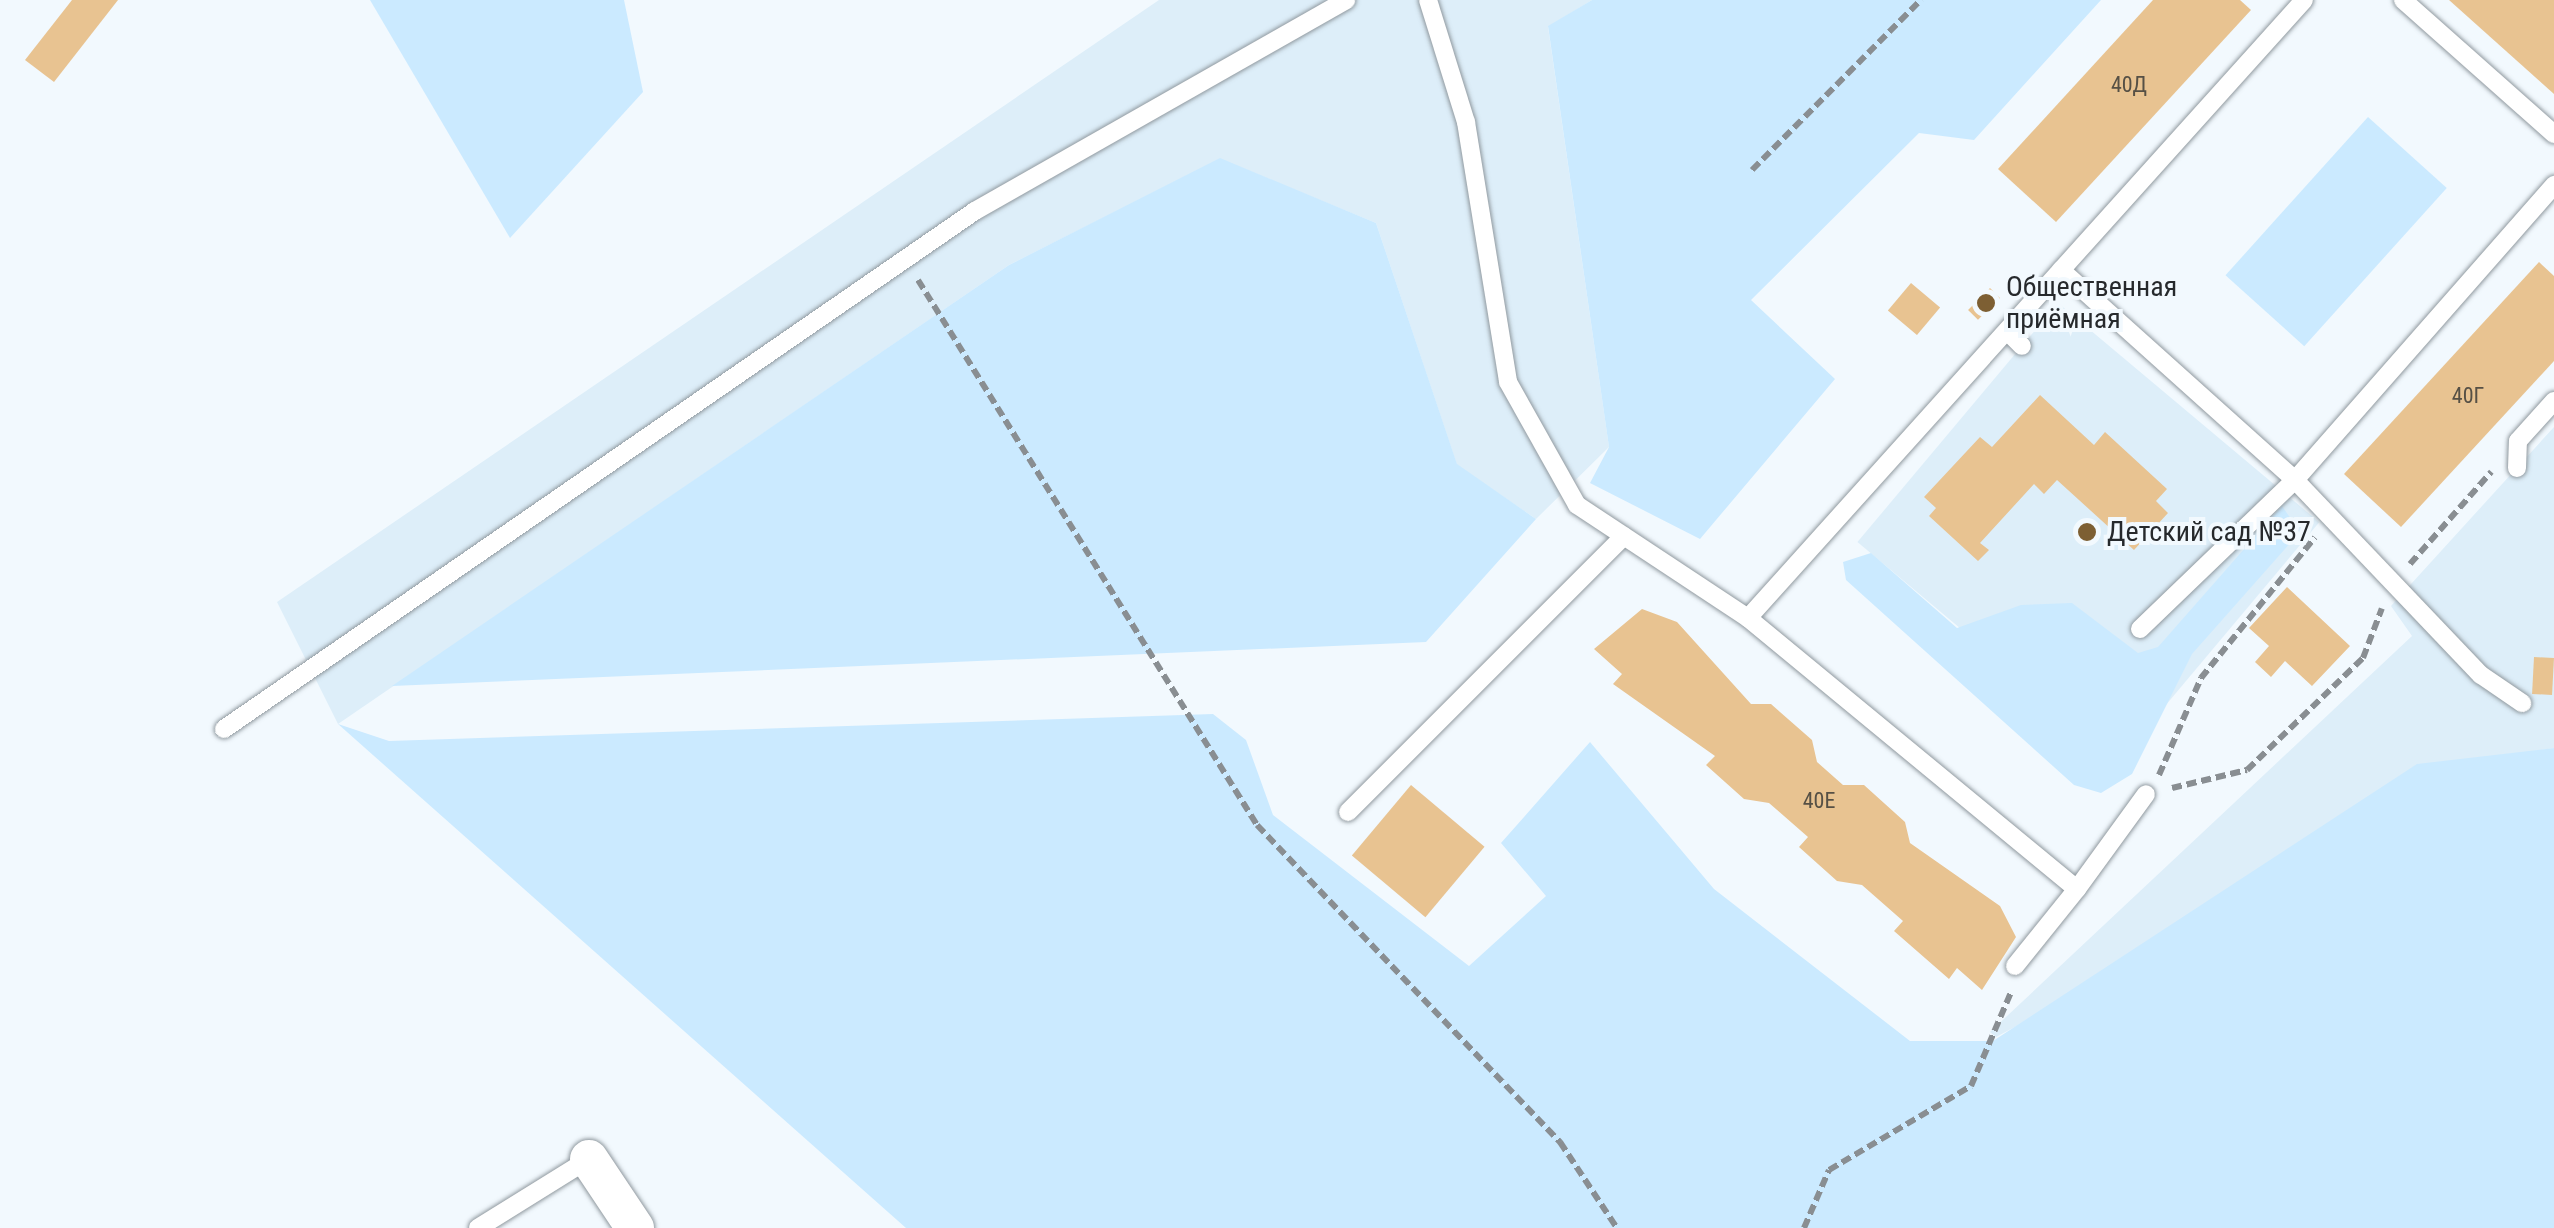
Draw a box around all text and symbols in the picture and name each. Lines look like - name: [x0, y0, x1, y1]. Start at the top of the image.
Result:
- house number: 40Д: [2111, 72, 2147, 98]
- place label: Общественная приёмная: [2006, 270, 2177, 336]
- marker: Общественная приёмная: [1975, 292, 1997, 314]
- house number: 40Г: [2452, 383, 2484, 409]
- place label: Детский сад №37: [2107, 515, 2311, 549]
- marker: Детский сад №37: [2076, 521, 2098, 543]
- house number: 40Е: [1803, 788, 1835, 814]

